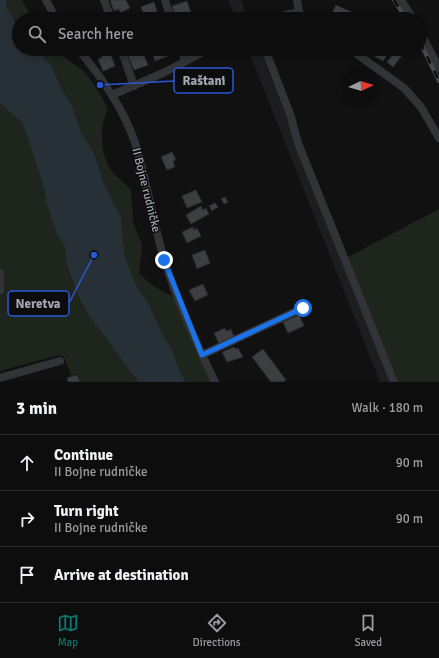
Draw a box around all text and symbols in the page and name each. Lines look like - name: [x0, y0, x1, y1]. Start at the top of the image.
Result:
- search box: [12, 12, 427, 56]
- icon: search: [26, 23, 48, 45]
- text: Search here: [58, 25, 134, 43]
- callout: Raštani: [174, 68, 233, 93]
- north arrow: [343, 68, 379, 104]
- text: Raštani: [183, 73, 226, 89]
- street label: II Bojne rudničke: [128, 146, 164, 234]
- route end: [155, 251, 173, 269]
- callout: Neretva: [8, 291, 69, 316]
- text: Neretva: [16, 296, 61, 312]
- route start: [294, 299, 312, 317]
- text: 3 min: [16, 398, 57, 419]
- text: Walk · 180 m: [352, 400, 423, 416]
- text: Continue: [54, 446, 113, 464]
- icon: ahead: [16, 452, 38, 474]
- text: 90 m: [396, 455, 423, 471]
- text: II Bojne rudničke: [54, 464, 148, 480]
- text: Turn right: [54, 502, 119, 520]
- icon: right: [16, 508, 38, 530]
- text: 90 m: [396, 511, 423, 527]
- text: II Bojne rudničke: [54, 520, 148, 536]
- icon: arrive: [16, 564, 38, 586]
- text: Arrive at destination: [54, 566, 189, 584]
- tab: Map: [57, 612, 79, 649]
- tab: Directions: [193, 612, 241, 649]
- tab: Saved: [354, 612, 382, 649]

